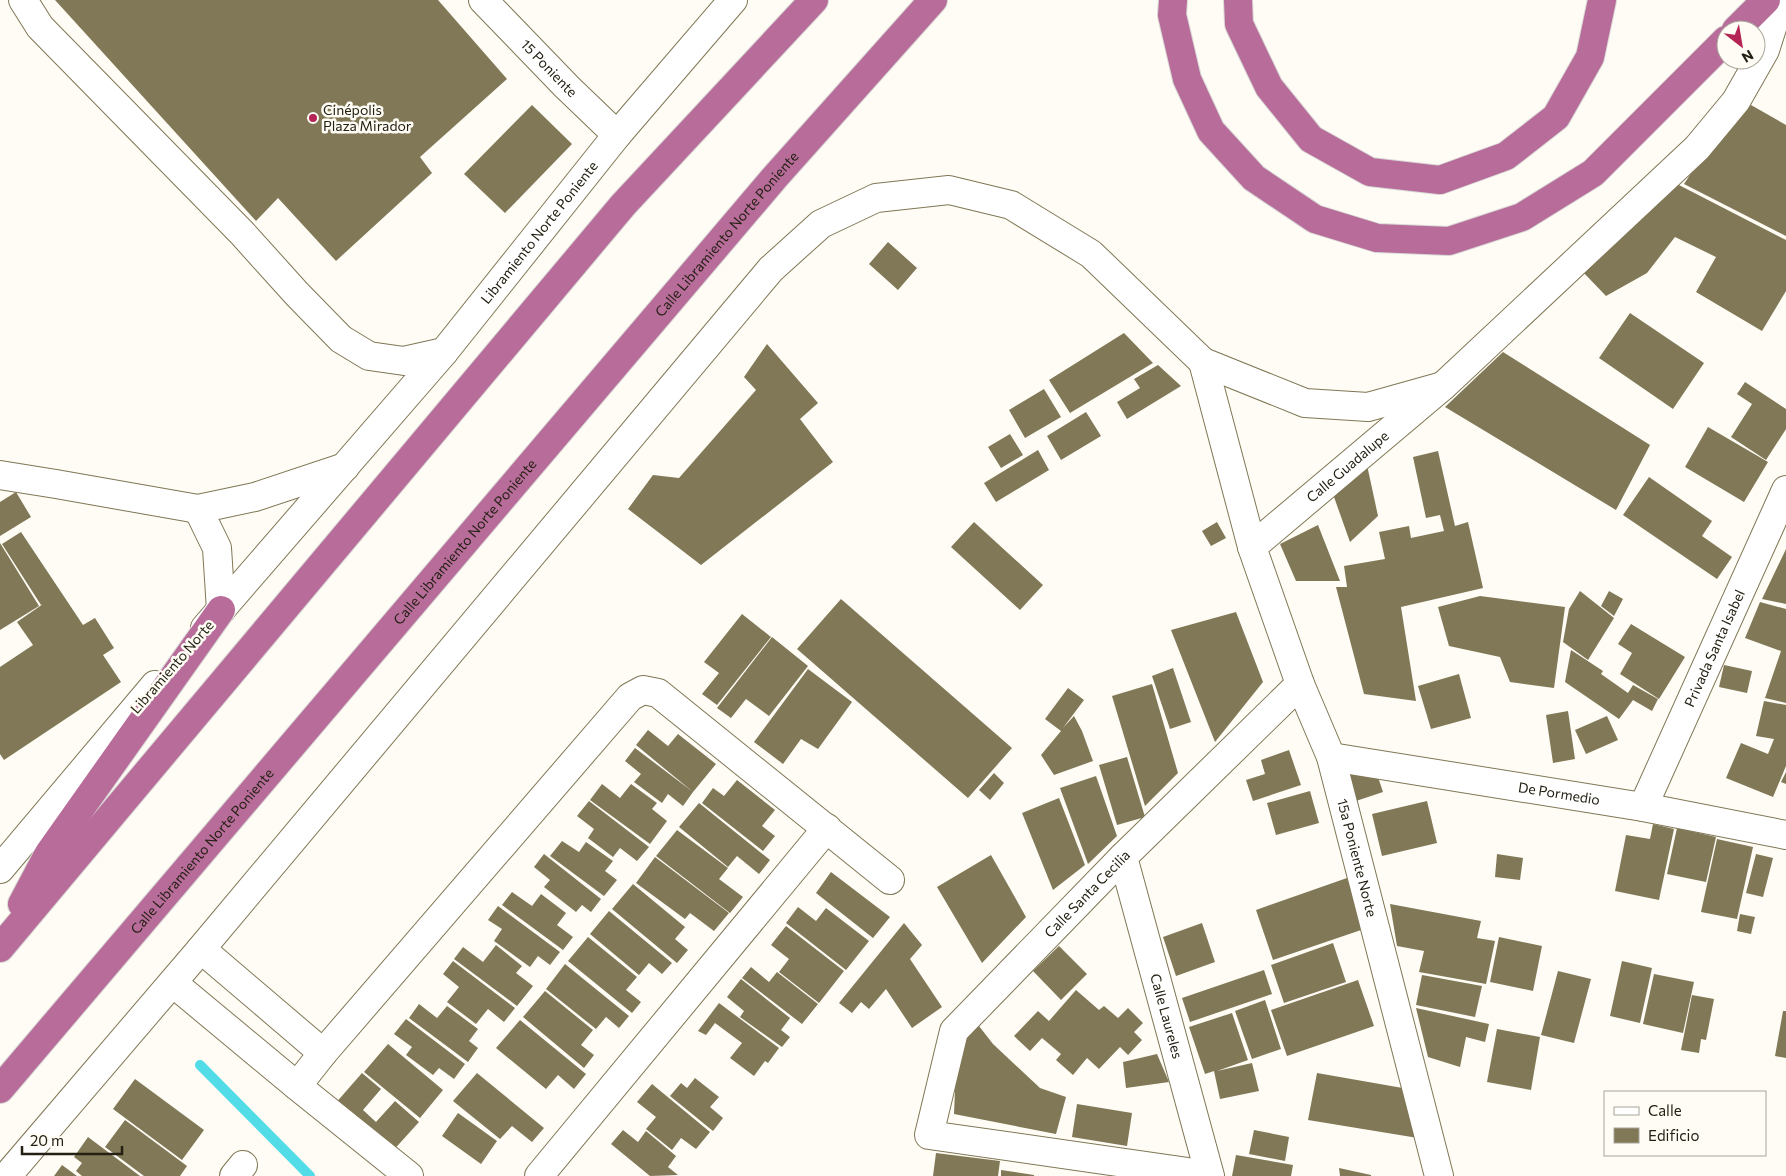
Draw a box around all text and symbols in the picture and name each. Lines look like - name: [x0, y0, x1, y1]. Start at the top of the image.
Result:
- north arrow: [1716, 20, 1766, 70]
- street label: 15 Poniente: [518, 36, 581, 100]
- text: N: [1739, 47, 1757, 67]
- place label: Cinépolis Plaza Mirador: [323, 101, 412, 134]
- marker: Cinépolis Plaza Mirador: [307, 112, 319, 124]
- street label: Calle Libramiento Norte Poniente: [651, 148, 802, 320]
- street label: Libramiento Norte Poniente: [477, 157, 601, 307]
- street label: Calle Guadalupe: [1303, 427, 1392, 505]
- street label: Calle Libramiento Norte Poniente: [389, 455, 540, 628]
- street label: Privada Santa Isabel: [1680, 587, 1748, 709]
- street label: Libramiento Norte: [126, 617, 217, 717]
- street label: Calle Libramiento Norte Poniente: [127, 765, 277, 937]
- street label: De Pormedio: [1517, 778, 1601, 808]
- street label: 15a Poniente Norte: [1334, 797, 1381, 919]
- street label: Calle Santa Cecilia: [1041, 846, 1133, 941]
- street label: Calle Laureles: [1147, 972, 1187, 1060]
- legend: [1604, 1091, 1766, 1156]
- text: Calle: [1648, 1101, 1682, 1119]
- scale bar: [22, 1124, 122, 1156]
- text: Edificio: [1648, 1126, 1699, 1144]
- text: 20 m: [30, 1131, 64, 1149]

